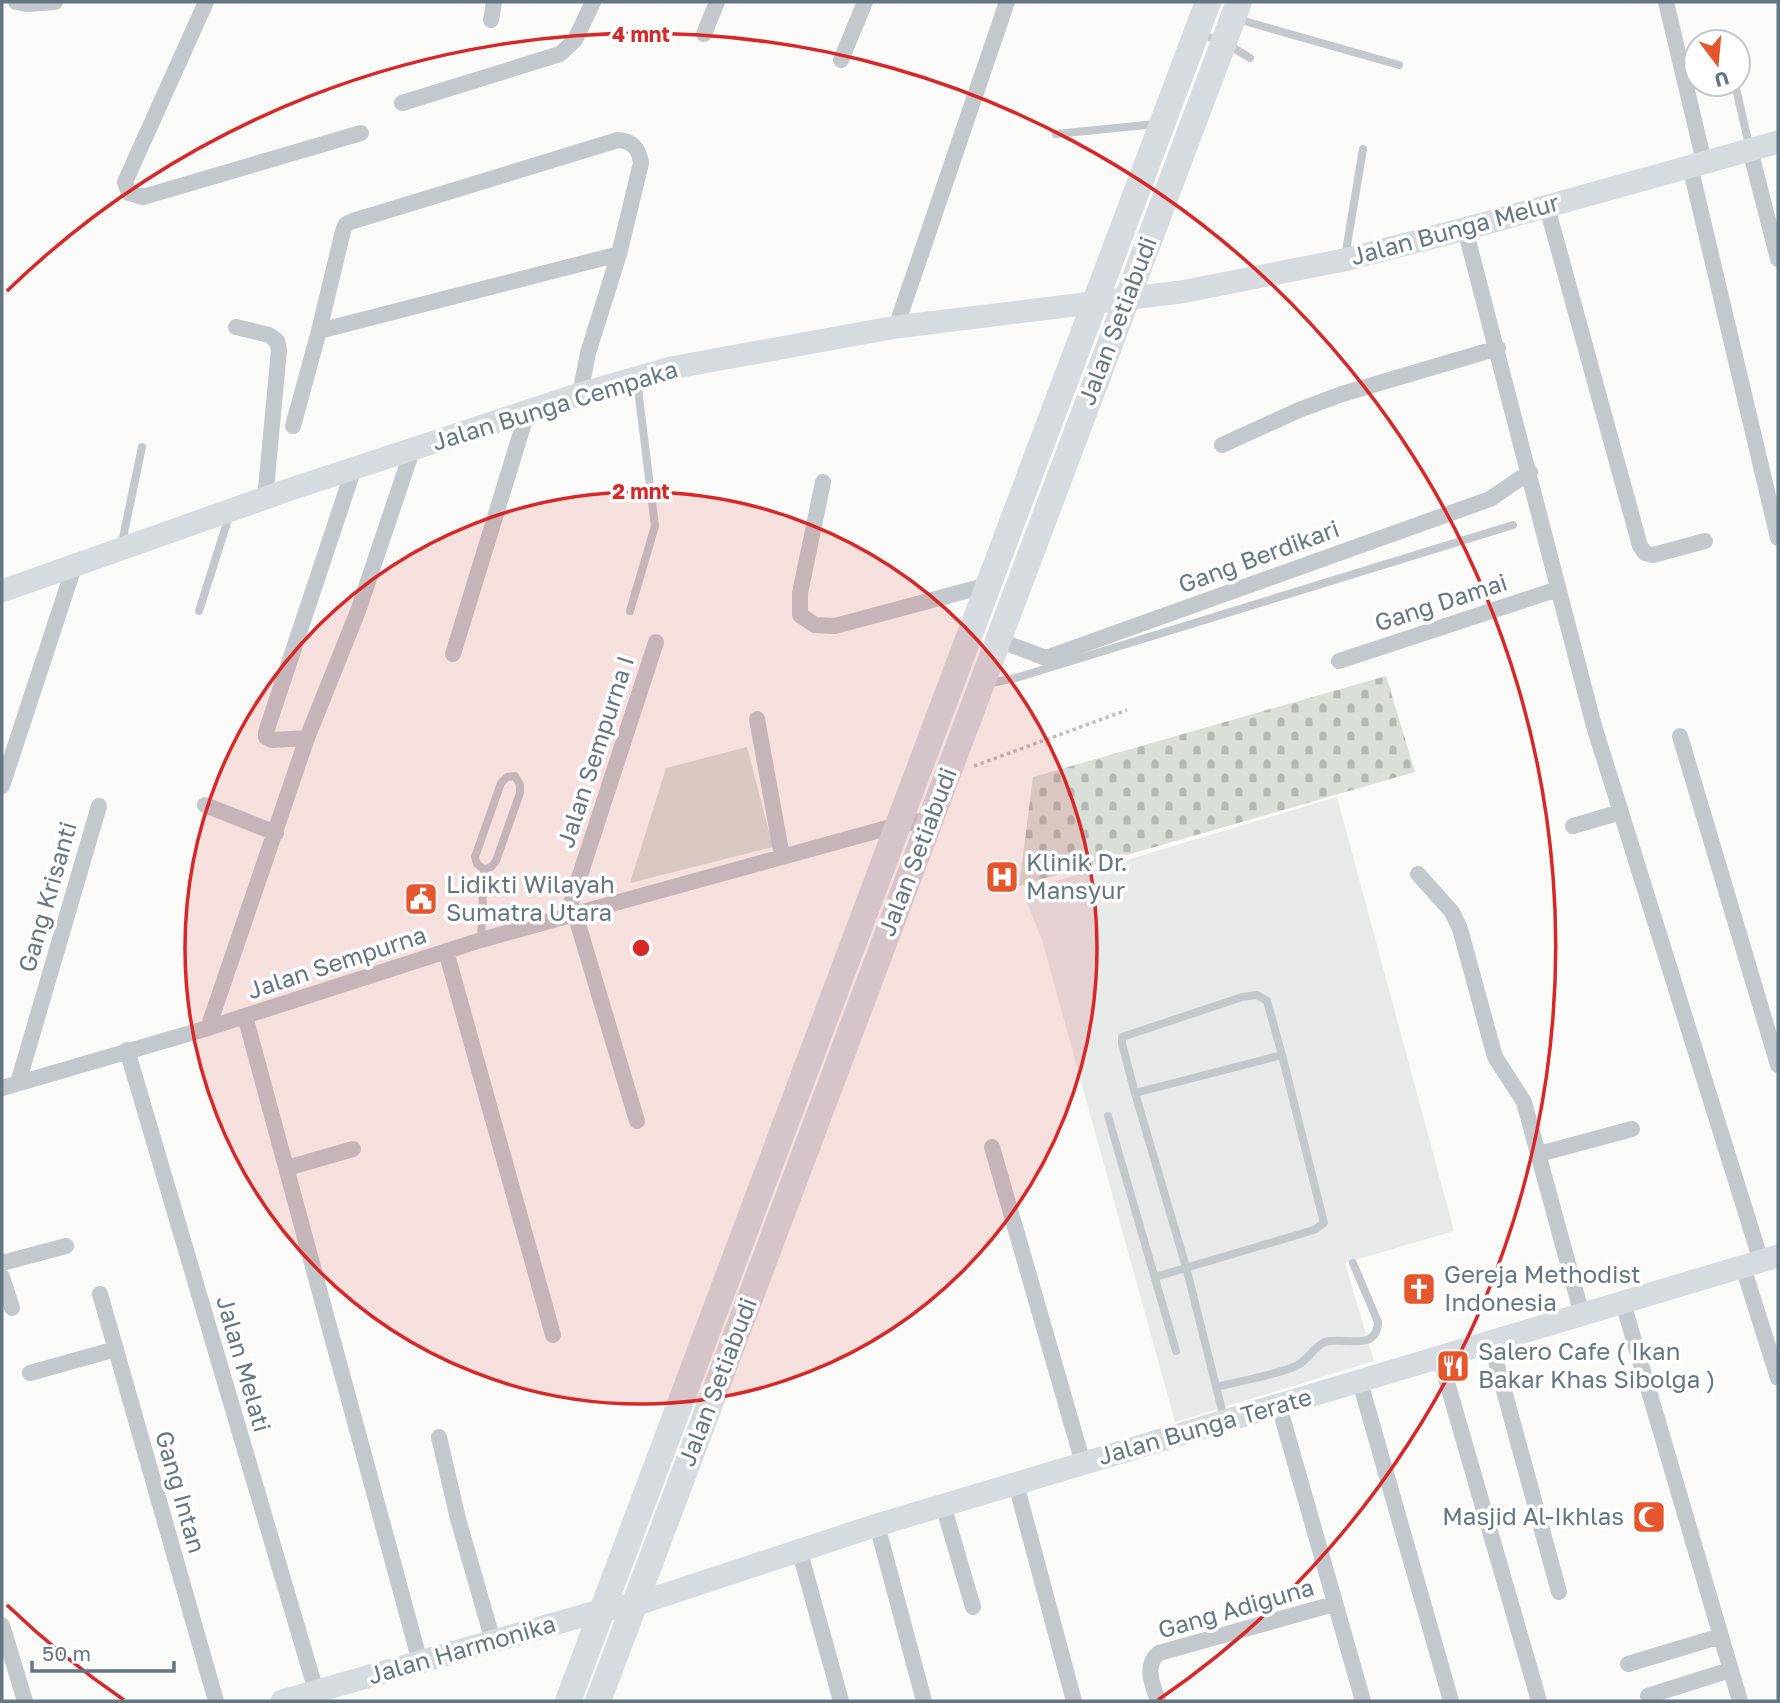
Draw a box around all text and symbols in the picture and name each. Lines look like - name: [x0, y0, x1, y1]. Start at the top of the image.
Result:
- text: 4 mnt: [612, 21, 670, 47]
- north arrow: [1682, 28, 1752, 98]
- text: U: [1712, 67, 1732, 93]
- street label: Jalan Bunga Melur: [1347, 187, 1562, 270]
- street label: Jalan Setiabudi: [1071, 232, 1162, 409]
- street label: Jalan Bunga Cempaka: [428, 353, 681, 456]
- text: 2 mnt: [612, 478, 670, 504]
- street label: Gang Berdikari: [1174, 513, 1343, 598]
- street label: Gang Damai: [1371, 567, 1510, 637]
- street label: Jalan Sempurna I: [550, 652, 639, 851]
- street label: Jalan Setiabudi: [871, 763, 962, 940]
- street label: Gang Krisanti: [11, 818, 82, 975]
- place label: Klinik Dr. Mansyur: [1026, 847, 1128, 904]
- hospital icon: Klinik Dr. Mansyur: [983, 858, 1021, 896]
- place label: Lidikti Wilayah Sumatra Utara: [446, 869, 615, 926]
- public building icon: Lidikti Wilayah Sumatra Utara: [402, 880, 440, 918]
- street label: Jalan Sempurna: [243, 919, 430, 1004]
- centre of rings: [629, 936, 653, 960]
- place label: Gereja Methodist Indonesia: [1444, 1259, 1641, 1316]
- church icon: Gereja Methodist Indonesia: [1400, 1270, 1438, 1308]
- street label: Jalan Melati: [211, 1292, 278, 1435]
- street label: Jalan Setiabudi: [671, 1293, 762, 1470]
- place label: Salero Cafe ( Ikan Bakar Khas Sibolga ): [1478, 1336, 1715, 1393]
- restaurant icon: Salero Cafe ( Ikan Bakar Khas Sibolga ): [1434, 1347, 1472, 1385]
- street label: Jalan Bunga Terate: [1094, 1381, 1315, 1470]
- street label: Gang Intan: [150, 1427, 213, 1556]
- mosque icon: Masjid Al-Ikhlas: [1630, 1498, 1668, 1536]
- place label: Masjid Al-Ikhlas: [1442, 1501, 1624, 1530]
- street label: Gang Adiguna: [1154, 1571, 1317, 1644]
- street label: Jalan Harmonika: [364, 1608, 559, 1689]
- scale bar: [32, 1630, 173, 1674]
- text: 50 m: [42, 1640, 91, 1666]

